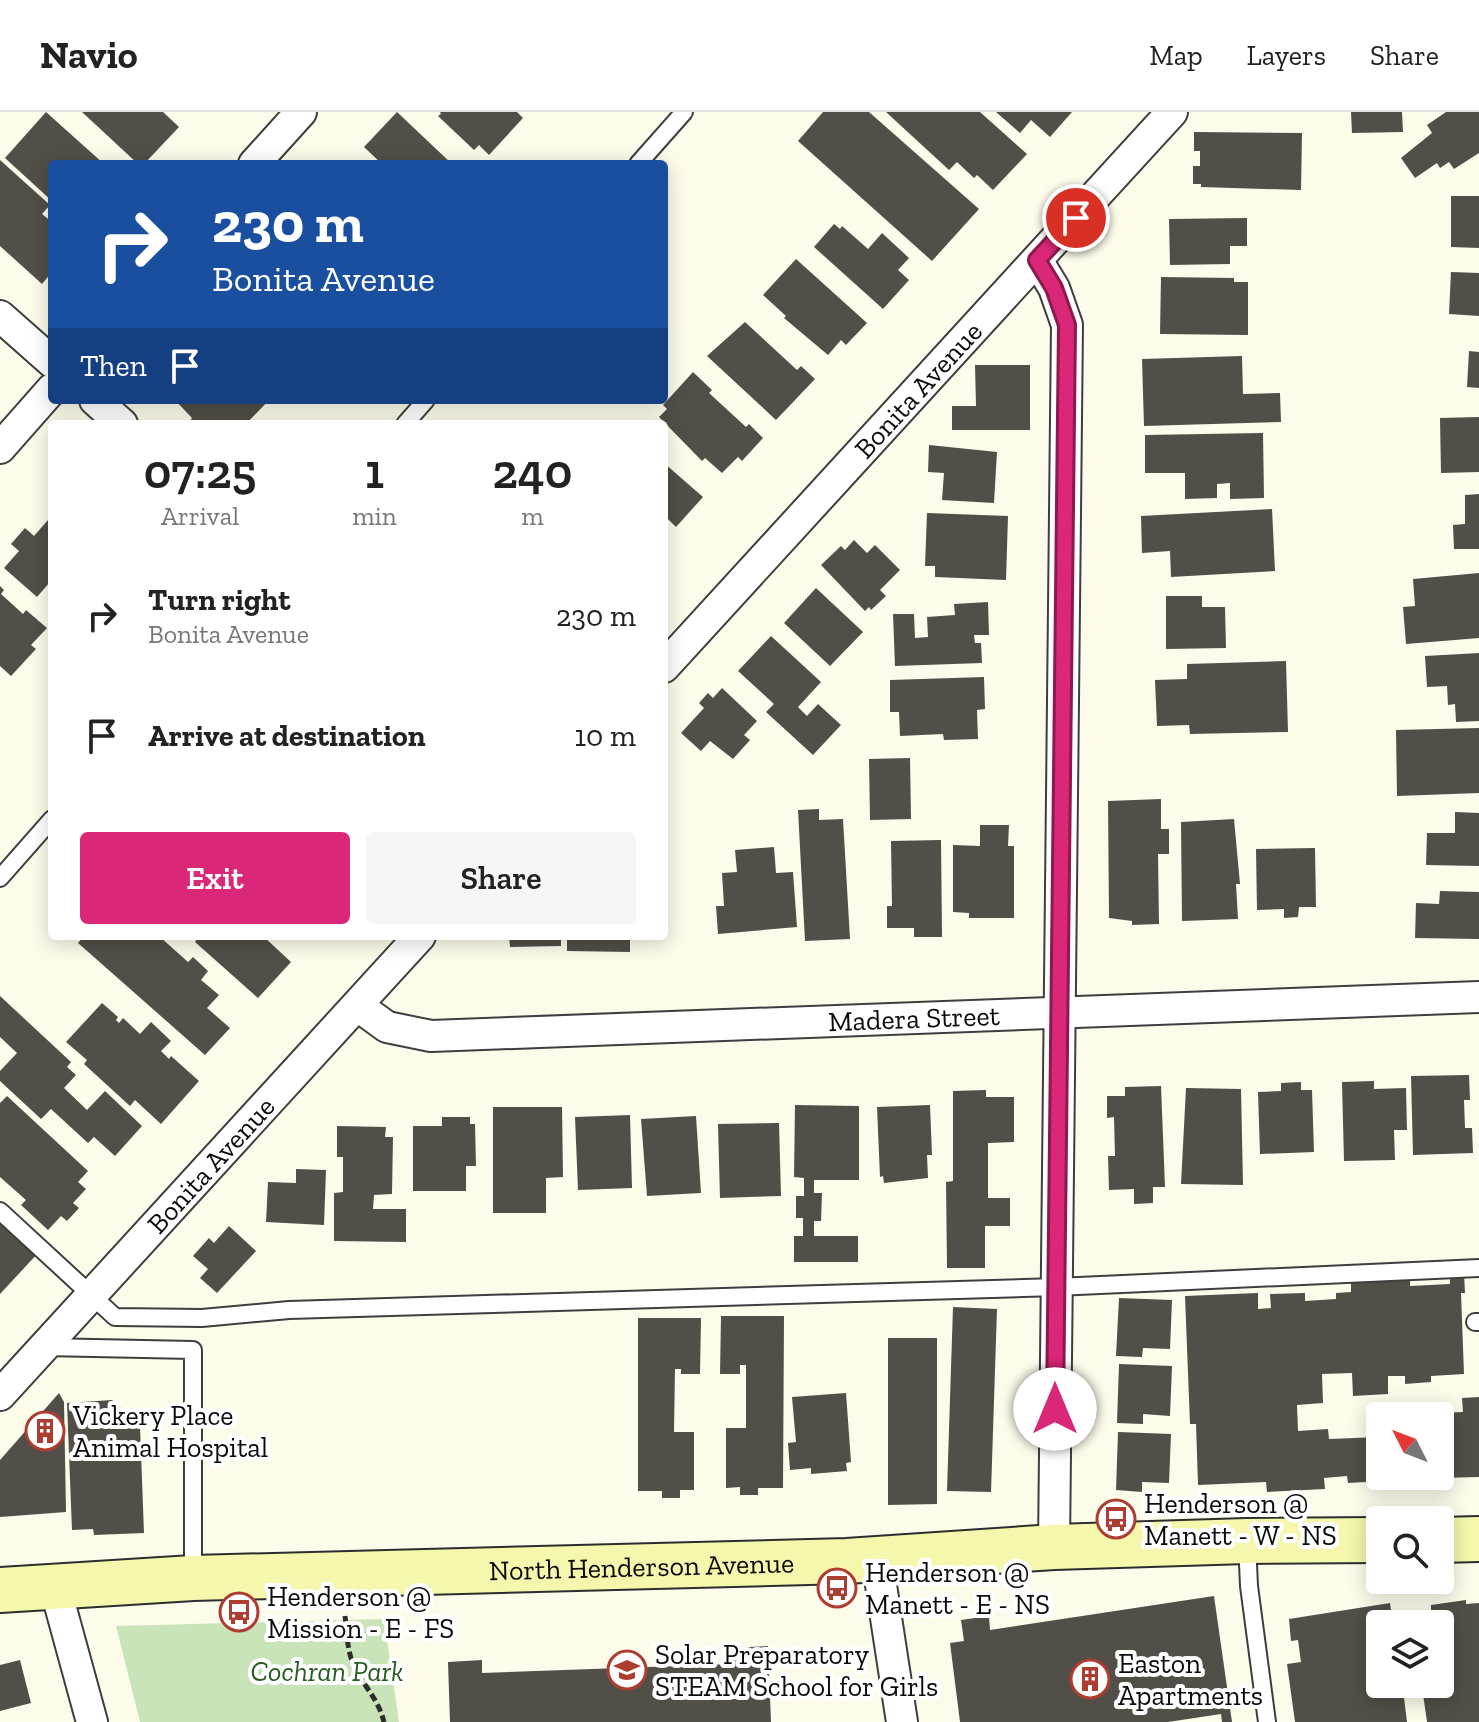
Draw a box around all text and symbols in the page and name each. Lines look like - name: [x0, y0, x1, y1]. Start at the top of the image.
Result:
- text: Navio: [40, 32, 138, 78]
- text: Map: [1149, 39, 1203, 72]
- text: Layers: [1247, 39, 1326, 72]
- text: Share: [1370, 39, 1439, 72]
- pin: [1042, 184, 1110, 252]
- text: 230 m: [212, 189, 364, 256]
- icon: right: [80, 192, 184, 296]
- icon: arrive: [1054, 196, 1098, 240]
- text: Bonita Avenue: [212, 257, 435, 300]
- street label: Bonita Avenue: [848, 315, 989, 465]
- icon: arrive: [163, 344, 207, 388]
- text: Then: [80, 348, 147, 384]
- text: 07:25: [144, 443, 256, 500]
- text: 1: [365, 443, 384, 500]
- text: 240: [492, 443, 572, 500]
- text: Arrival: [161, 500, 239, 532]
- text: min: [352, 500, 397, 532]
- text: m: [521, 500, 544, 532]
- text: Turn right: [148, 582, 290, 618]
- icon: right: [80, 594, 124, 638]
- text: 230 m: [556, 598, 636, 634]
- text: Bonita Avenue: [148, 618, 309, 650]
- icon: arrive: [80, 714, 124, 758]
- text: Arrive at destination: [148, 718, 425, 754]
- text: 10 m: [574, 718, 636, 754]
- button: Exit: [80, 832, 350, 924]
- button: Share: [366, 832, 636, 924]
- street label: Madera Street: [827, 999, 1001, 1038]
- street label: Bonita Avenue: [140, 1090, 282, 1240]
- position arrow: [1013, 1367, 1097, 1451]
- place label: Vickery Place Animal Hospital: [72, 1399, 268, 1464]
- north arrow: [1366, 1402, 1454, 1490]
- map controls: [1366, 1402, 1454, 1698]
- building icon: Vickery Place Animal Hospital: [24, 1410, 66, 1452]
- place label: Henderson @ Manett - W - NS: [1144, 1487, 1337, 1552]
- bus stop icon: Henderson @ Manett - W - NS: [1095, 1498, 1137, 1540]
- button: search: [1366, 1506, 1454, 1594]
- street label: North Henderson Avenue: [488, 1546, 795, 1587]
- place label: Henderson @ Manett - E - NS: [865, 1556, 1050, 1621]
- bus stop icon: Henderson @ Manett - E - NS: [816, 1567, 858, 1609]
- place label: Henderson @ Mission - E - FS: [267, 1580, 454, 1645]
- bus stop icon: Henderson @ Mission - E - FS: [218, 1591, 260, 1633]
- button: layers: [1366, 1610, 1454, 1698]
- place label: Solar Preparatory STEAM School for Girls: [655, 1638, 938, 1703]
- place label: Easton Apartments: [1118, 1647, 1263, 1712]
- school or university icon: Solar Preparatory STEAM School for Girls: [606, 1649, 648, 1691]
- park label: Cochran Park: [250, 1655, 404, 1688]
- building icon: Easton Apartments: [1069, 1658, 1111, 1700]

